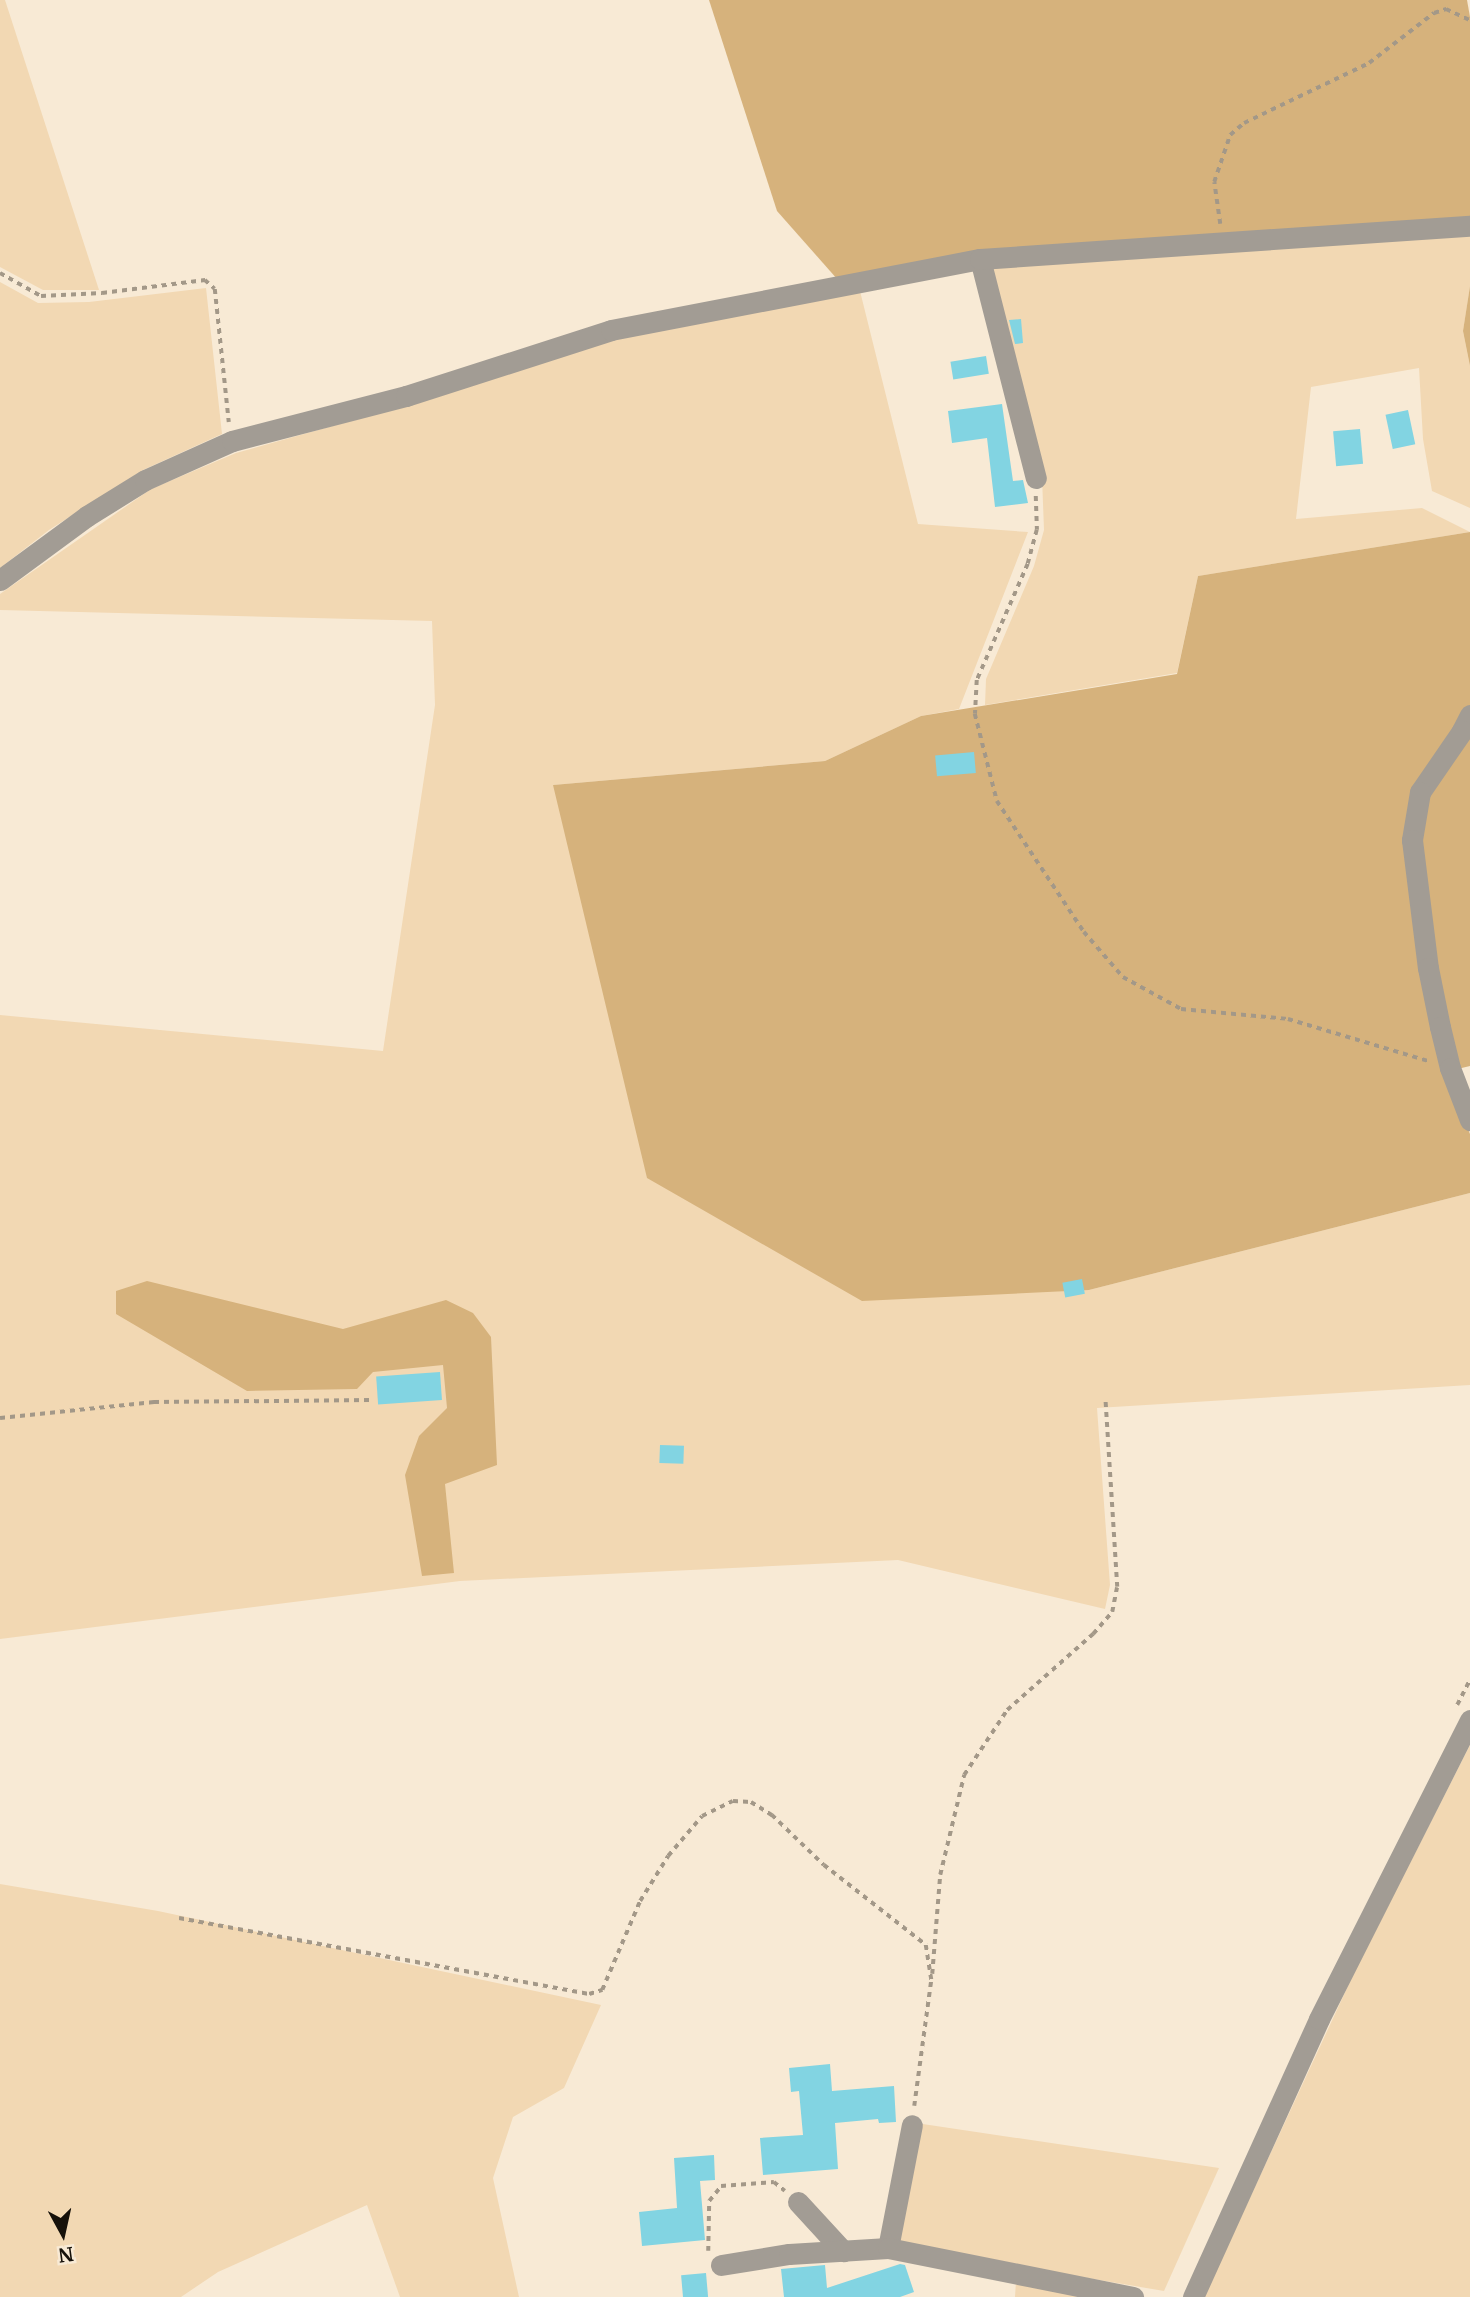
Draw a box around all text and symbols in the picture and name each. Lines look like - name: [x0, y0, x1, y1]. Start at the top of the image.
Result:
- north arrow: [28, 2199, 98, 2269]
- text: N: [57, 2242, 75, 2268]

